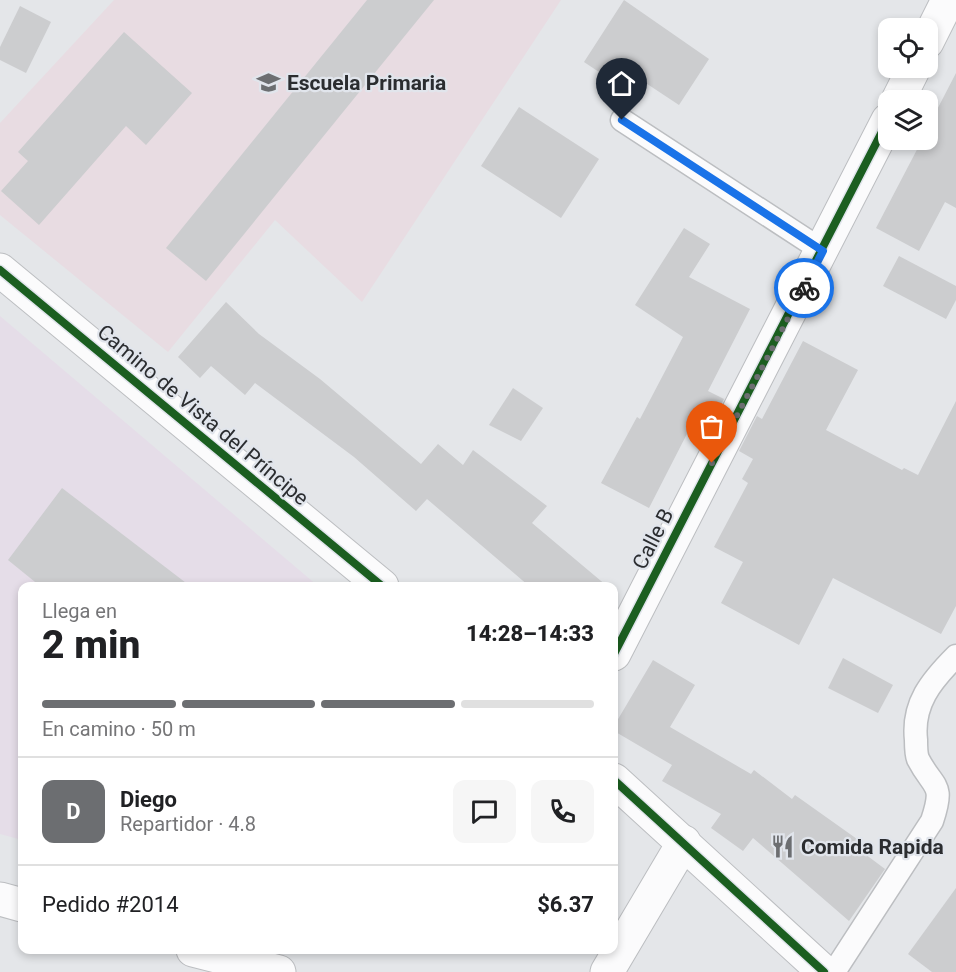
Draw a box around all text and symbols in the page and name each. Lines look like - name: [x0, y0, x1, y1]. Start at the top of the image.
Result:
- map controls: [878, 18, 938, 150]
- button: locate: [878, 18, 938, 78]
- pin: [596, 58, 647, 120]
- icon: home: [605, 67, 638, 100]
- school or university icon: Escuela Primaria: [256, 70, 282, 96]
- place label: Escuela Primaria: [287, 71, 446, 95]
- button: layers: [878, 90, 938, 150]
- courier: [774, 258, 834, 318]
- icon: bike: [788, 272, 821, 305]
- street label: Camino de Vista del Príncipe: [93, 320, 313, 510]
- pin: [686, 401, 737, 463]
- icon: bag: [695, 410, 728, 443]
- street label: Calle B: [628, 505, 678, 573]
- text: Llega en: [42, 599, 117, 623]
- text: 14:28–14:33: [466, 621, 594, 646]
- text: 2 min: [42, 622, 140, 668]
- text: En camino · 50 m: [42, 717, 196, 741]
- button: chat: [453, 780, 516, 843]
- button: phone: [531, 780, 594, 843]
- text: Diego: [120, 787, 177, 812]
- text: D: [66, 799, 81, 824]
- text: Repartidor · 4.8: [120, 812, 256, 836]
- restaurant icon: Comida Rapida: [770, 834, 796, 860]
- place label: Comida Rapida: [801, 835, 944, 859]
- text: Pedido #2014: [42, 892, 179, 917]
- text: $6.37: [537, 892, 594, 917]

